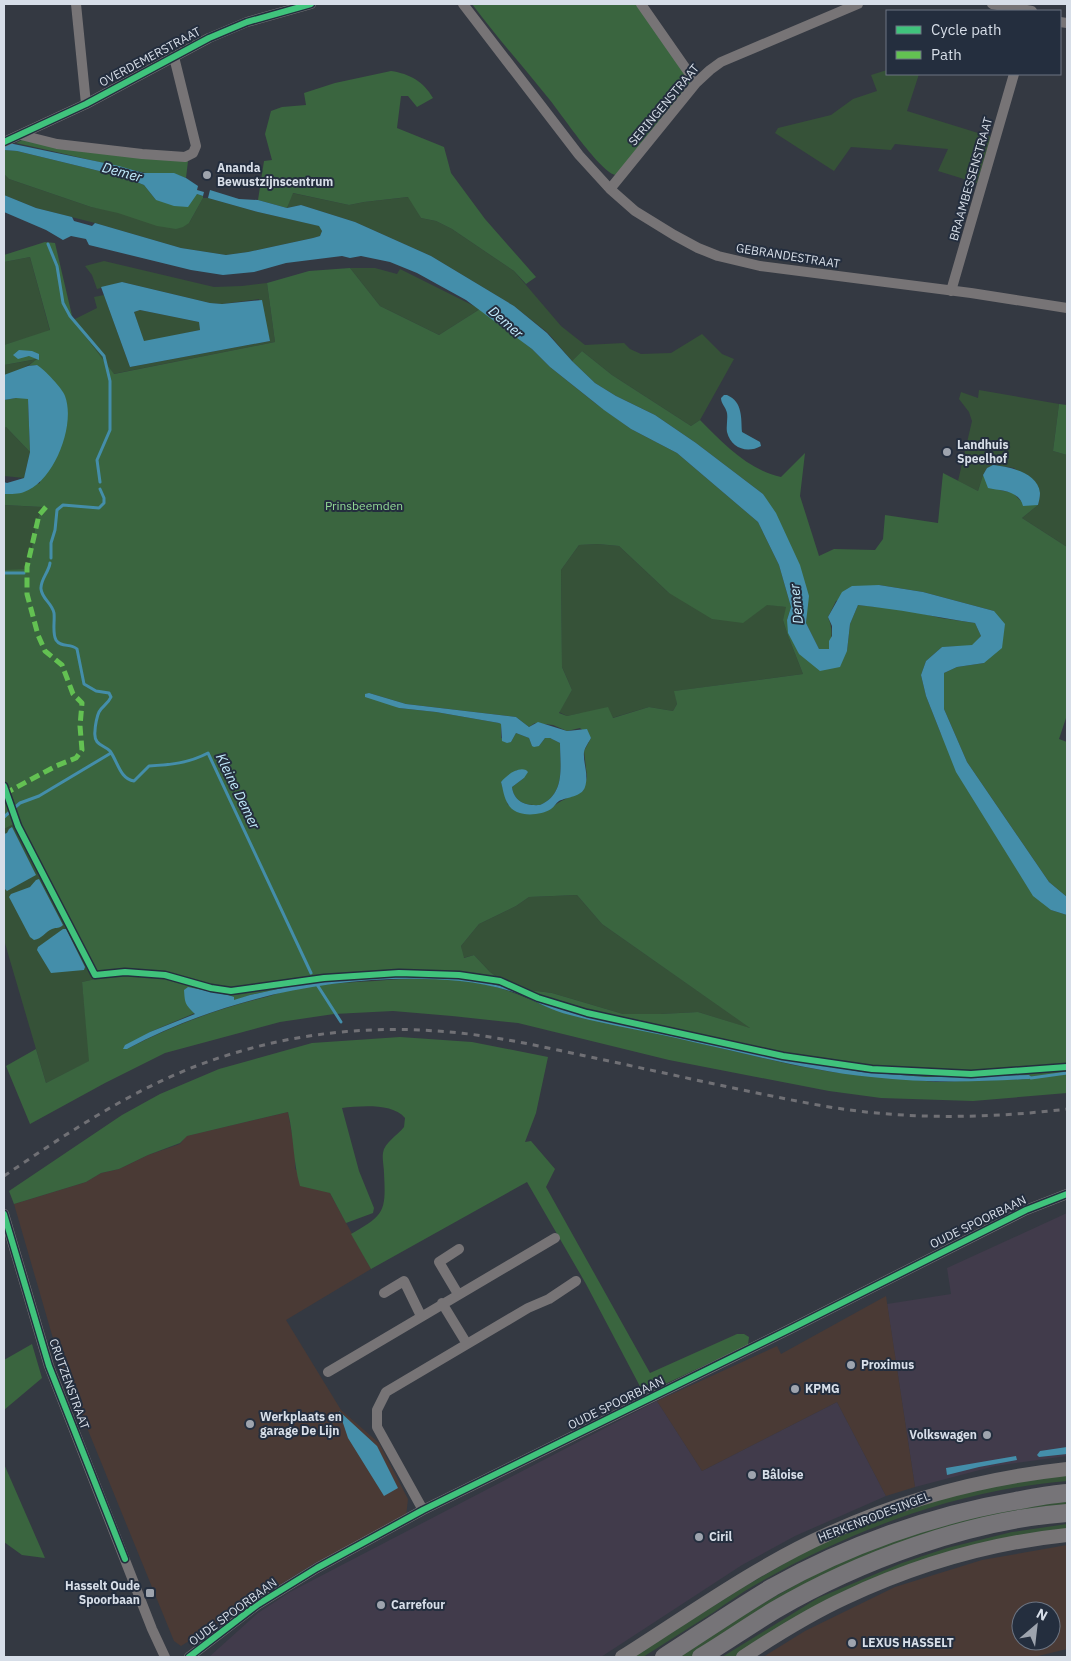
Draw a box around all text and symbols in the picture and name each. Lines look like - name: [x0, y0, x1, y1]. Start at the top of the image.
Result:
- legend: [886, 10, 1061, 75]
- text: Cycle path: [931, 20, 1002, 39]
- street label: OVERDEMERSTRAAT: [96, 23, 203, 90]
- text: Path: [931, 45, 962, 64]
- street label: SERINGENSTRAAT: [625, 61, 702, 148]
- street label: BRAAMBESSENSTRAAT: [946, 115, 995, 242]
- water label: Demer: [100, 158, 145, 186]
- place label: Ananda Bewustzijnscentrum: [217, 160, 333, 189]
- marker: Ananda Bewustzijnscentrum: [201, 169, 213, 181]
- street label: GEBRANDESTRAAT: [735, 240, 841, 271]
- water label: Demer: [485, 302, 528, 343]
- place label: Landhuis Speelhof: [957, 437, 1008, 466]
- marker: Landhuis Speelhof: [941, 446, 953, 458]
- park label: Prinsbeemden: [325, 498, 403, 513]
- water label: Demer: [785, 582, 807, 625]
- water label: Kleine Demer: [212, 750, 264, 833]
- street label: OUDE SPOORBAAN: [927, 1192, 1028, 1251]
- street label: CRUTZENSTRAAT: [46, 1336, 93, 1431]
- place label: Proximus: [861, 1357, 914, 1372]
- marker: Proximus: [845, 1359, 857, 1371]
- street label: OUDE SPOORBAAN: [565, 1373, 666, 1432]
- place label: KPMG: [805, 1381, 840, 1396]
- marker: KPMG: [789, 1383, 801, 1395]
- place label: Werkplaats en garage De Lijn: [260, 1409, 342, 1438]
- marker: Werkplaats en garage De Lijn: [244, 1418, 256, 1430]
- place label: Volkswagen: [909, 1427, 977, 1442]
- marker: Volkswagen: [981, 1429, 993, 1441]
- place label: Bâloise: [762, 1467, 804, 1482]
- marker: Bâloise: [746, 1469, 758, 1481]
- street label: HERKENRODESINGEL: [816, 1488, 932, 1545]
- place label: Ciril: [709, 1529, 733, 1544]
- marker: Ciril: [693, 1531, 705, 1543]
- street label: OUDE SPOORBAAN: [186, 1575, 280, 1649]
- place label: Hasselt Oude Spoorbaan: [65, 1578, 140, 1607]
- marker: Hasselt Oude Spoorbaan: [144, 1587, 156, 1599]
- place label: Carrefour: [391, 1597, 445, 1612]
- marker: Carrefour: [375, 1599, 387, 1611]
- north arrow: [1011, 1601, 1061, 1651]
- text: N: [1033, 1604, 1051, 1625]
- place label: LEXUS HASSELT: [862, 1635, 954, 1650]
- marker: LEXUS HASSELT: [846, 1637, 858, 1649]

